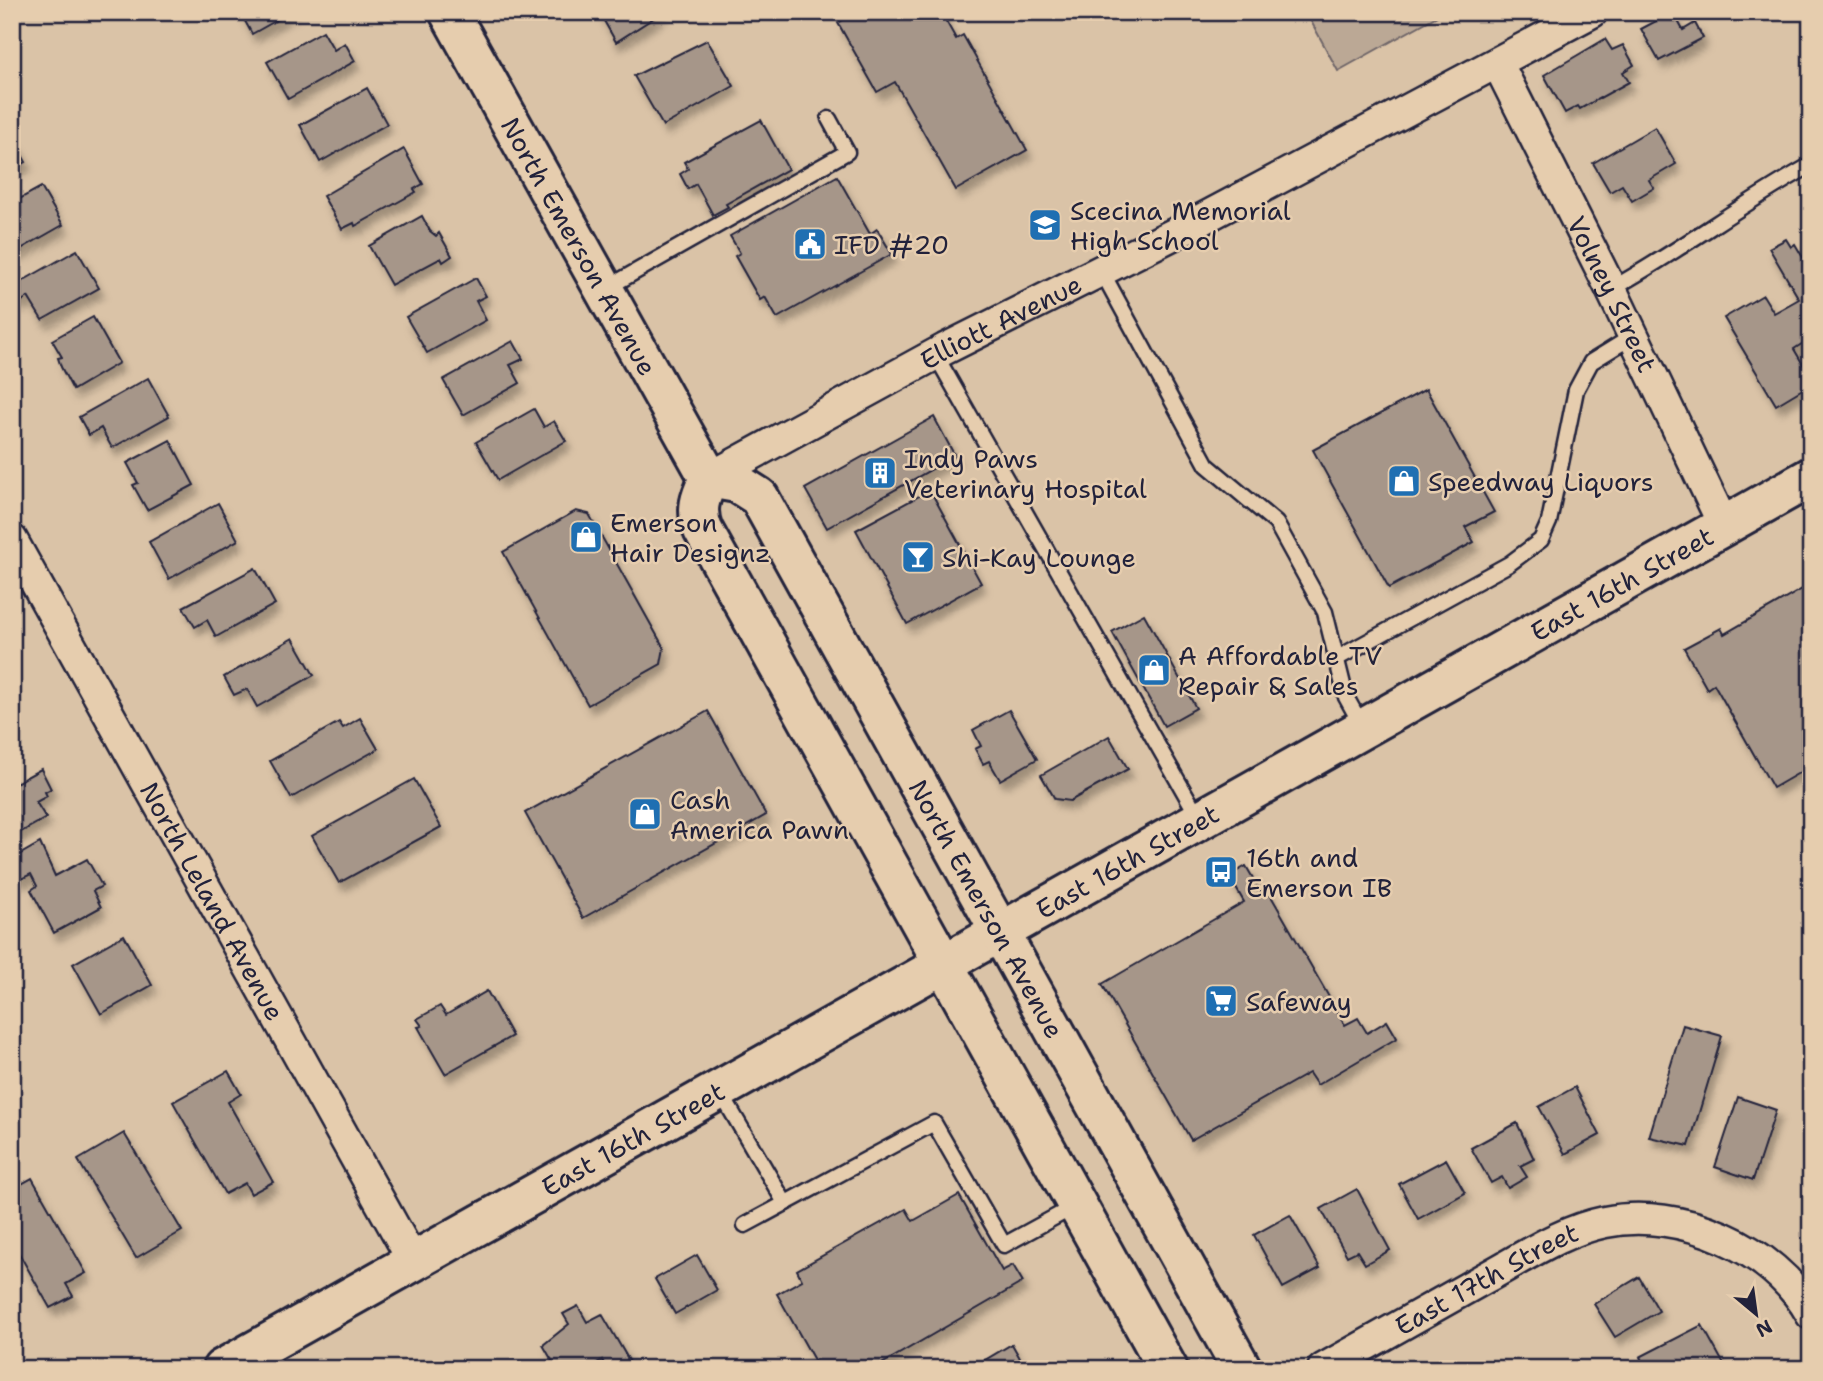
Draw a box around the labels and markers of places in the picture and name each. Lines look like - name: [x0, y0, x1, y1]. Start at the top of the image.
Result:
- place label: Scecina Memorial High School: [1070, 193, 1291, 258]
- school or university icon: Scecina Memorial High School: [1026, 206, 1064, 244]
- public building icon: IFD #20: [791, 225, 829, 263]
- place label: IFD #20: [834, 227, 949, 262]
- place label: Indy Paws Veterinary Hospital: [904, 441, 1147, 506]
- building icon: Indy Paws Veterinary Hospital: [861, 454, 899, 492]
- shop icon: Speedway Liquors: [1385, 462, 1423, 500]
- place label: Speedway Liquors: [1428, 464, 1654, 499]
- place label: Emerson Hair Designz: [610, 505, 770, 570]
- shop icon: Emerson Hair Designz: [567, 518, 605, 556]
- bar icon: Shi-Kay Lounge: [899, 538, 937, 576]
- place label: Shi-Kay Lounge: [942, 540, 1136, 575]
- place label: A Affordable TV Repair & Sales: [1178, 638, 1382, 703]
- shop icon: A Affordable TV Repair & Sales: [1135, 651, 1173, 689]
- place label: Cash America Pawn: [670, 782, 849, 847]
- shop icon: Cash America Pawn: [626, 795, 664, 833]
- place label: 16th and Emerson IB: [1246, 840, 1392, 905]
- bus stop icon: 16th and Emerson IB: [1202, 853, 1240, 891]
- supermarket icon: Safeway: [1202, 982, 1240, 1020]
- place label: Safeway: [1246, 984, 1352, 1019]

